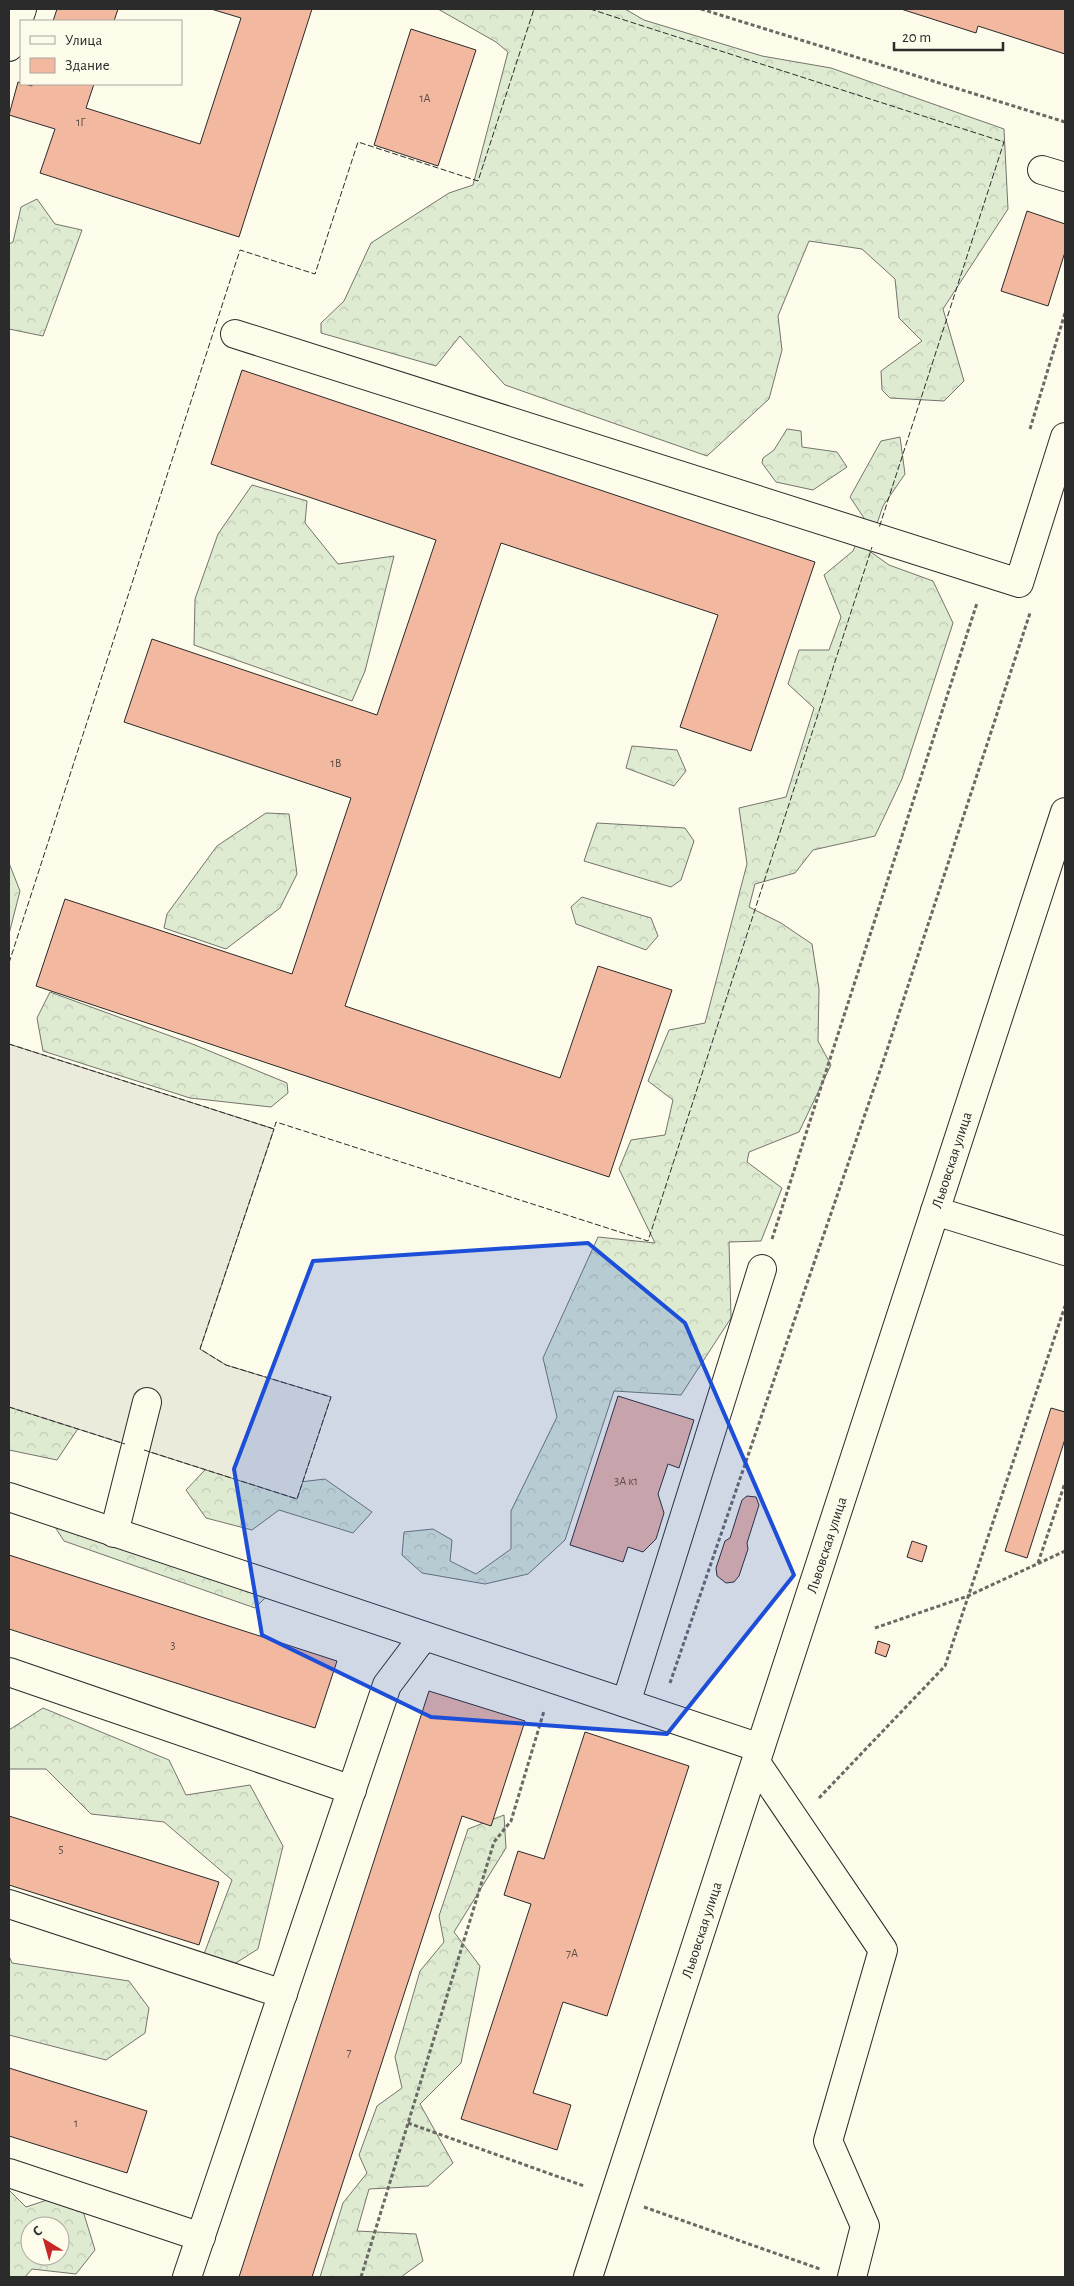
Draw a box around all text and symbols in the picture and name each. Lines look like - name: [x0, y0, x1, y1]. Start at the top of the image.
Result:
- legend: [20, 20, 182, 85]
- scale bar: [894, 20, 1003, 52]
- text: 20 m: [902, 30, 931, 45]
- text: Улица: [65, 33, 102, 48]
- text: Здание: [65, 58, 110, 73]
- house number: 1А: [419, 92, 431, 104]
- house number: 1Г: [76, 116, 86, 128]
- house number: 1В: [331, 757, 342, 769]
- street label: Львовская улица: [929, 1110, 975, 1210]
- house number: 3А к1: [614, 1475, 638, 1487]
- street label: Львовская улица: [804, 1495, 850, 1595]
- house number: 3: [171, 1639, 176, 1651]
- house number: 5: [58, 1843, 64, 1855]
- street label: Львовская улица: [679, 1880, 725, 1980]
- house number: 7А: [566, 1947, 578, 1959]
- house number: 7: [346, 2046, 352, 2058]
- house number: 1: [74, 2117, 78, 2129]
- north arrow: [20, 2216, 70, 2266]
- text: С: [30, 2223, 45, 2239]

